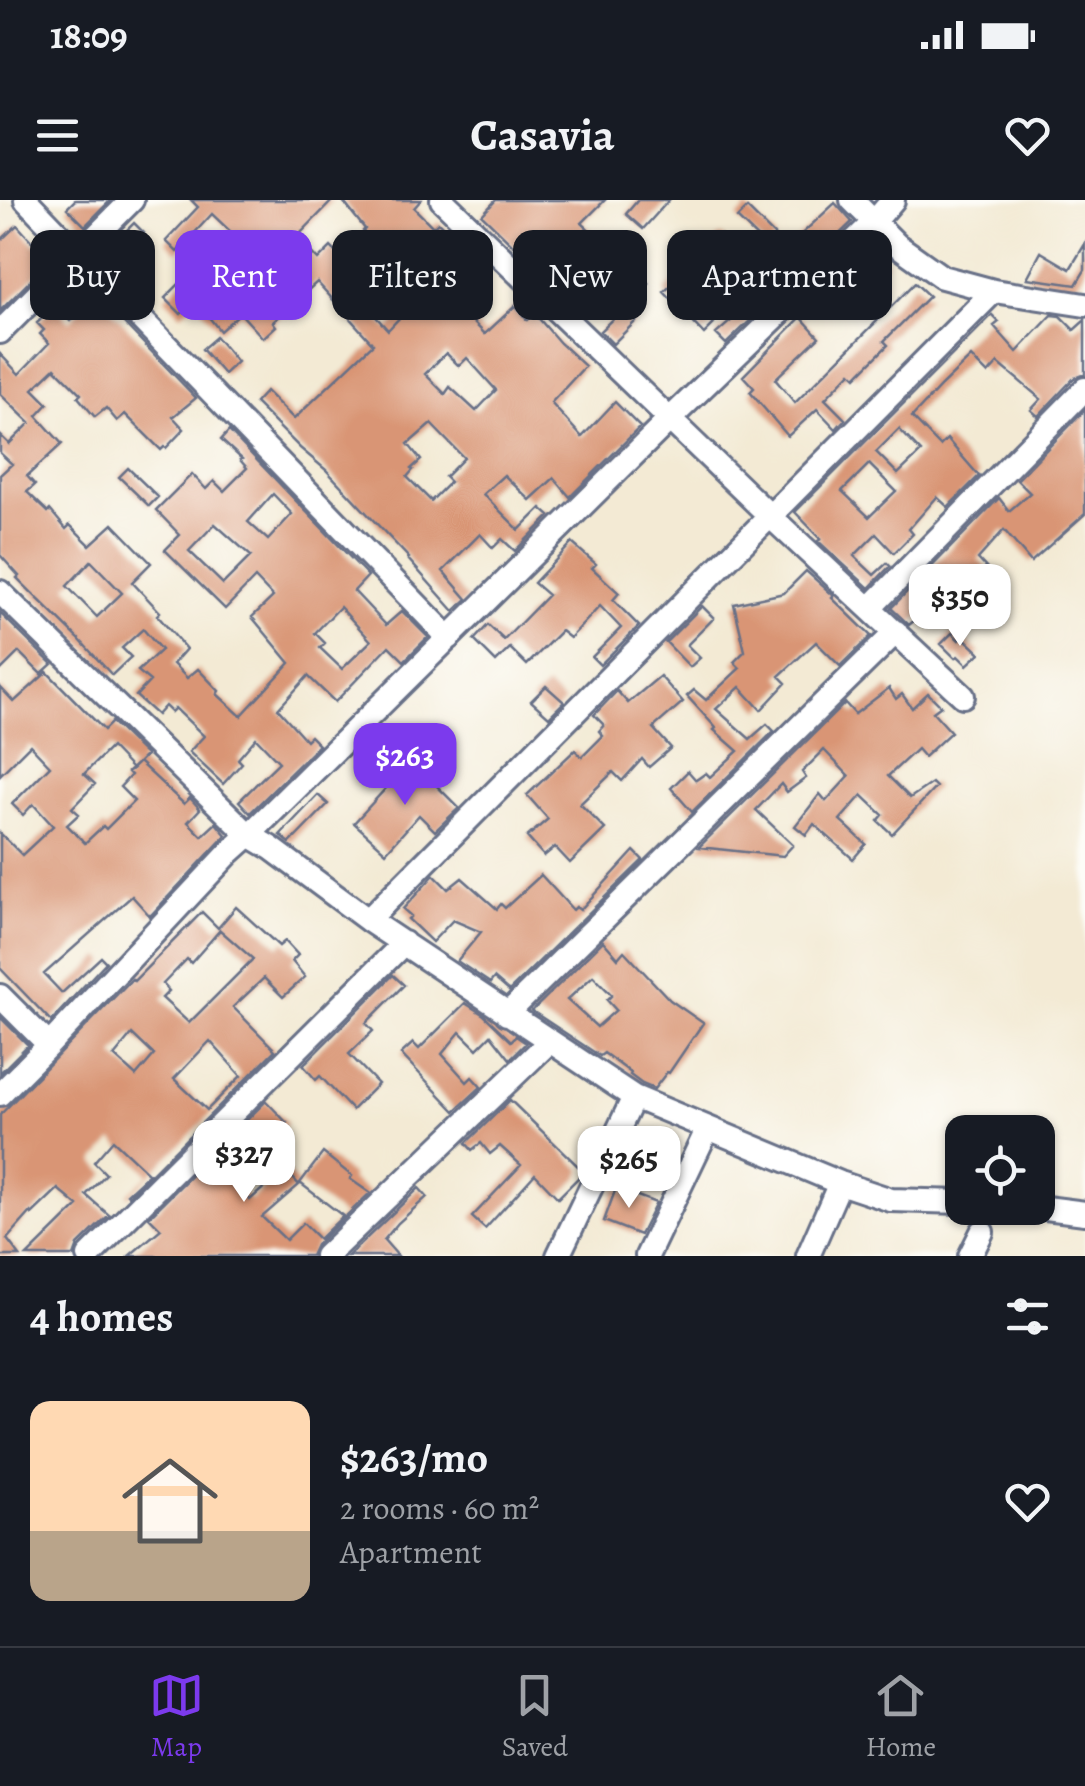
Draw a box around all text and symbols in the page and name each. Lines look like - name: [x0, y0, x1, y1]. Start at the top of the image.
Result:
- text: 18:09: [50, 9, 128, 61]
- text: Casavia: [470, 104, 615, 166]
- icon: menu: [30, 108, 85, 163]
- icon: heart: [1000, 108, 1055, 163]
- chip: Buy: [30, 230, 155, 320]
- chip: Rent: [175, 230, 312, 320]
- chip: Filters: [332, 230, 493, 320]
- chip: New: [513, 230, 647, 320]
- chip: Apartment: [667, 230, 892, 320]
- pin: $350: [901, 564, 1019, 649]
- text: $350: [931, 574, 989, 618]
- pin: $263: [346, 723, 464, 808]
- text: $263: [375, 733, 435, 777]
- map controls: [945, 1115, 1055, 1225]
- button: locate: [945, 1115, 1055, 1225]
- pin: $327: [185, 1120, 303, 1205]
- pin: $265: [570, 1126, 688, 1211]
- text: $327: [215, 1130, 273, 1174]
- text: $265: [600, 1136, 658, 1180]
- text: 4 homes: [30, 1288, 173, 1345]
- icon: filters: [1000, 1289, 1055, 1344]
- text: $263/mo: [340, 1429, 488, 1486]
- icon: home: [110, 1441, 230, 1561]
- icon: heart: [1000, 1474, 1055, 1529]
- text: 2 rooms · 60 m²: [340, 1486, 539, 1530]
- text: Apartment: [340, 1530, 482, 1574]
- tab: Map: [149, 1668, 204, 1766]
- tab: Saved: [502, 1668, 568, 1766]
- tab: Home: [866, 1668, 936, 1766]

